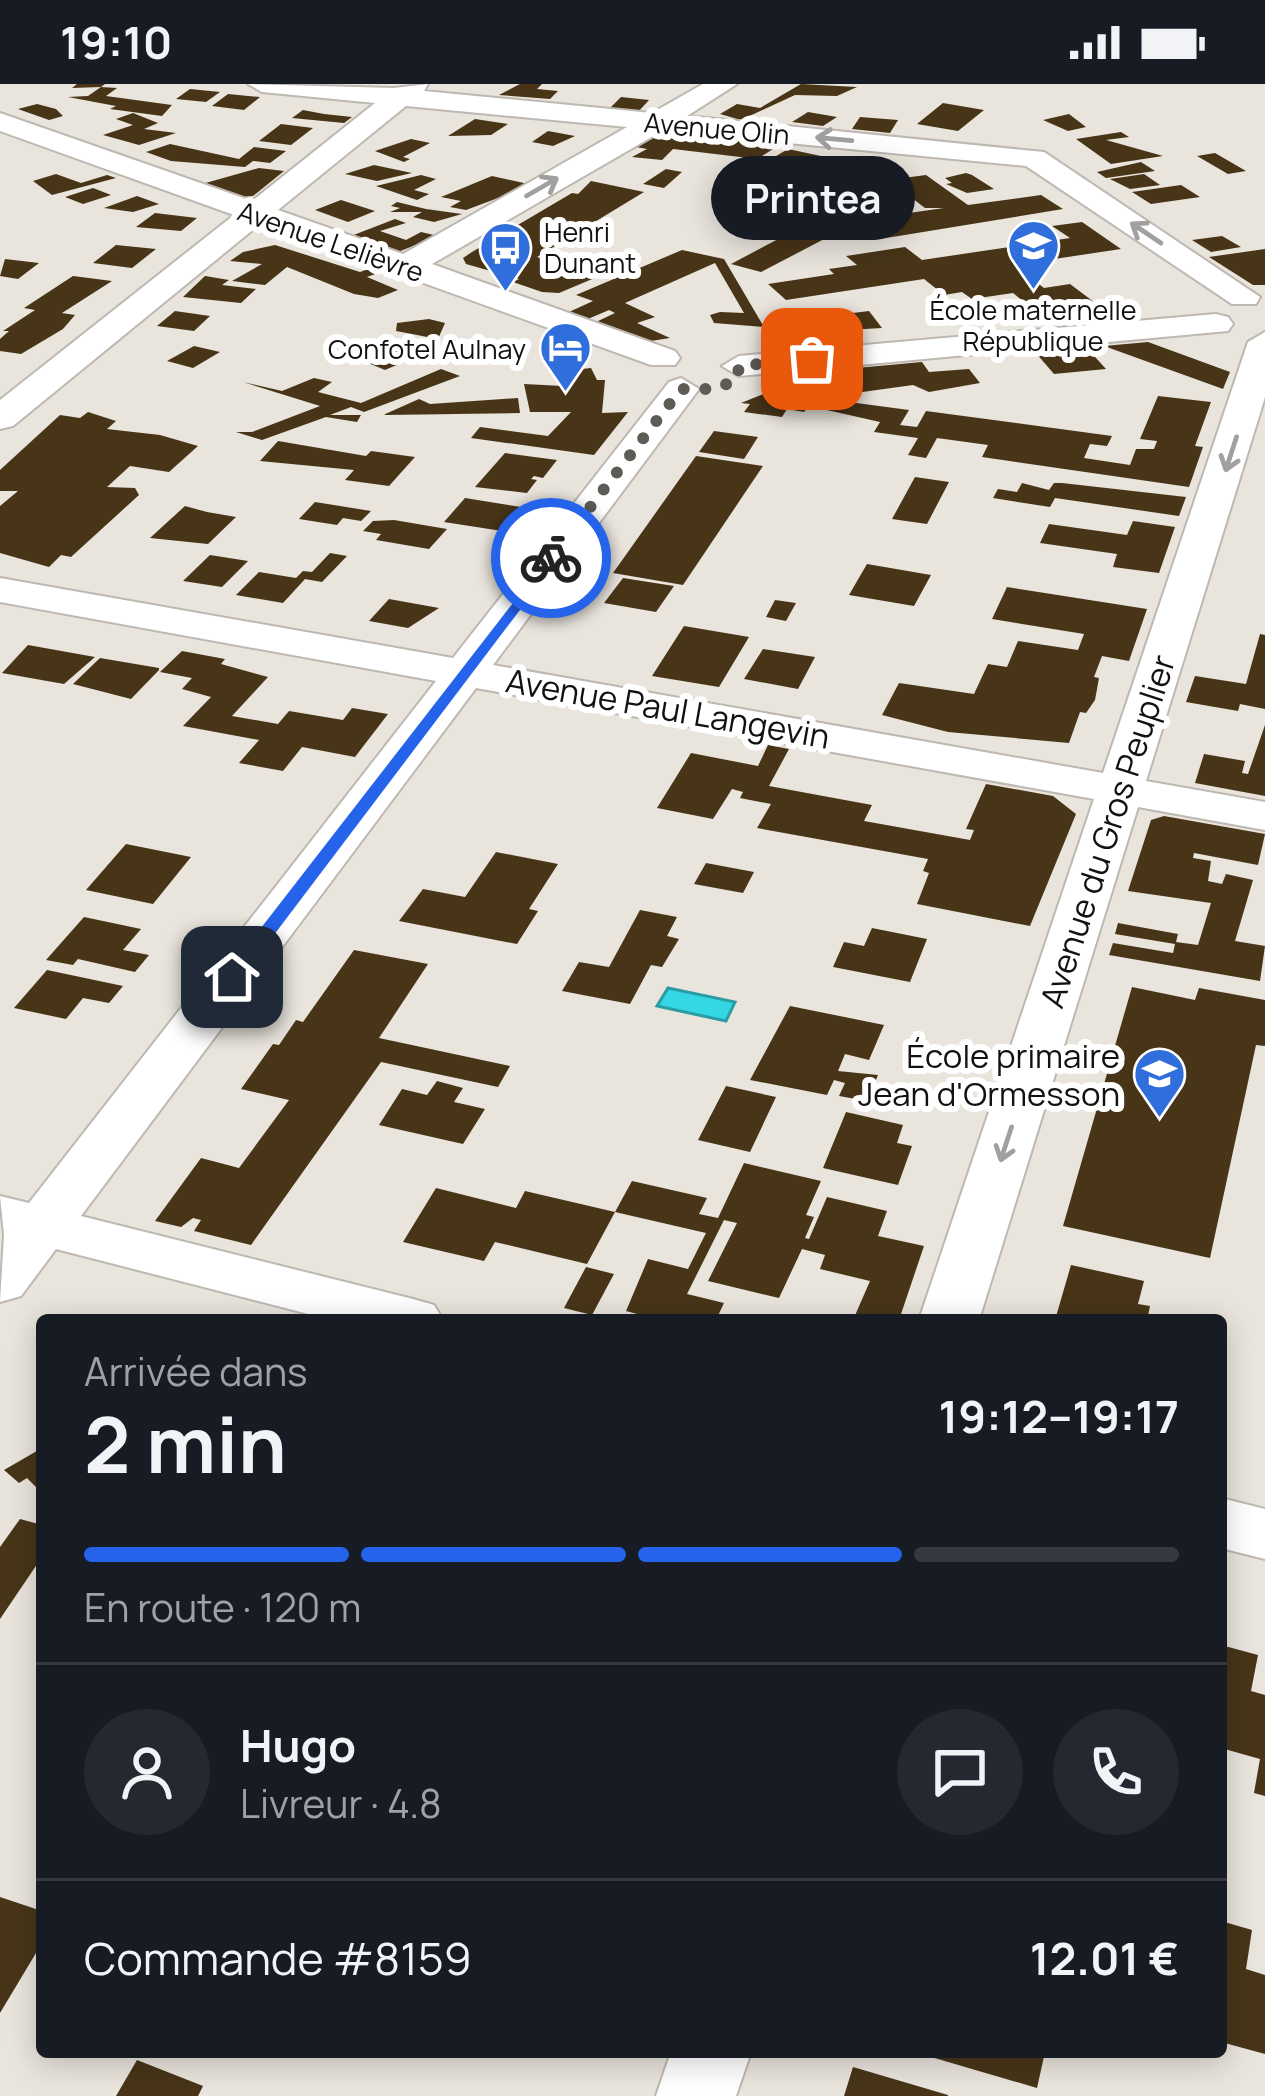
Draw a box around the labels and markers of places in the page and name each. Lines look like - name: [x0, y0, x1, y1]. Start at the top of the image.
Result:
- callout: Printea: [710, 155, 914, 239]
- place label: Henri Dunant: [544, 213, 636, 281]
- school or university icon: École maternelle République: [1005, 218, 1061, 292]
- bus stop icon: Henri Dunant: [477, 219, 533, 293]
- place label: École maternelle République: [929, 291, 1137, 359]
- pin: [761, 308, 863, 410]
- hotel icon: Confotel Aulnay: [537, 320, 593, 394]
- place label: Confotel Aulnay: [328, 330, 526, 367]
- pin: [181, 926, 283, 1028]
- place label: École primaire Jean d'Ormesson: [858, 1033, 1120, 1116]
- school or university icon: École primaire Jean d'Ormesson: [1131, 1046, 1187, 1120]

